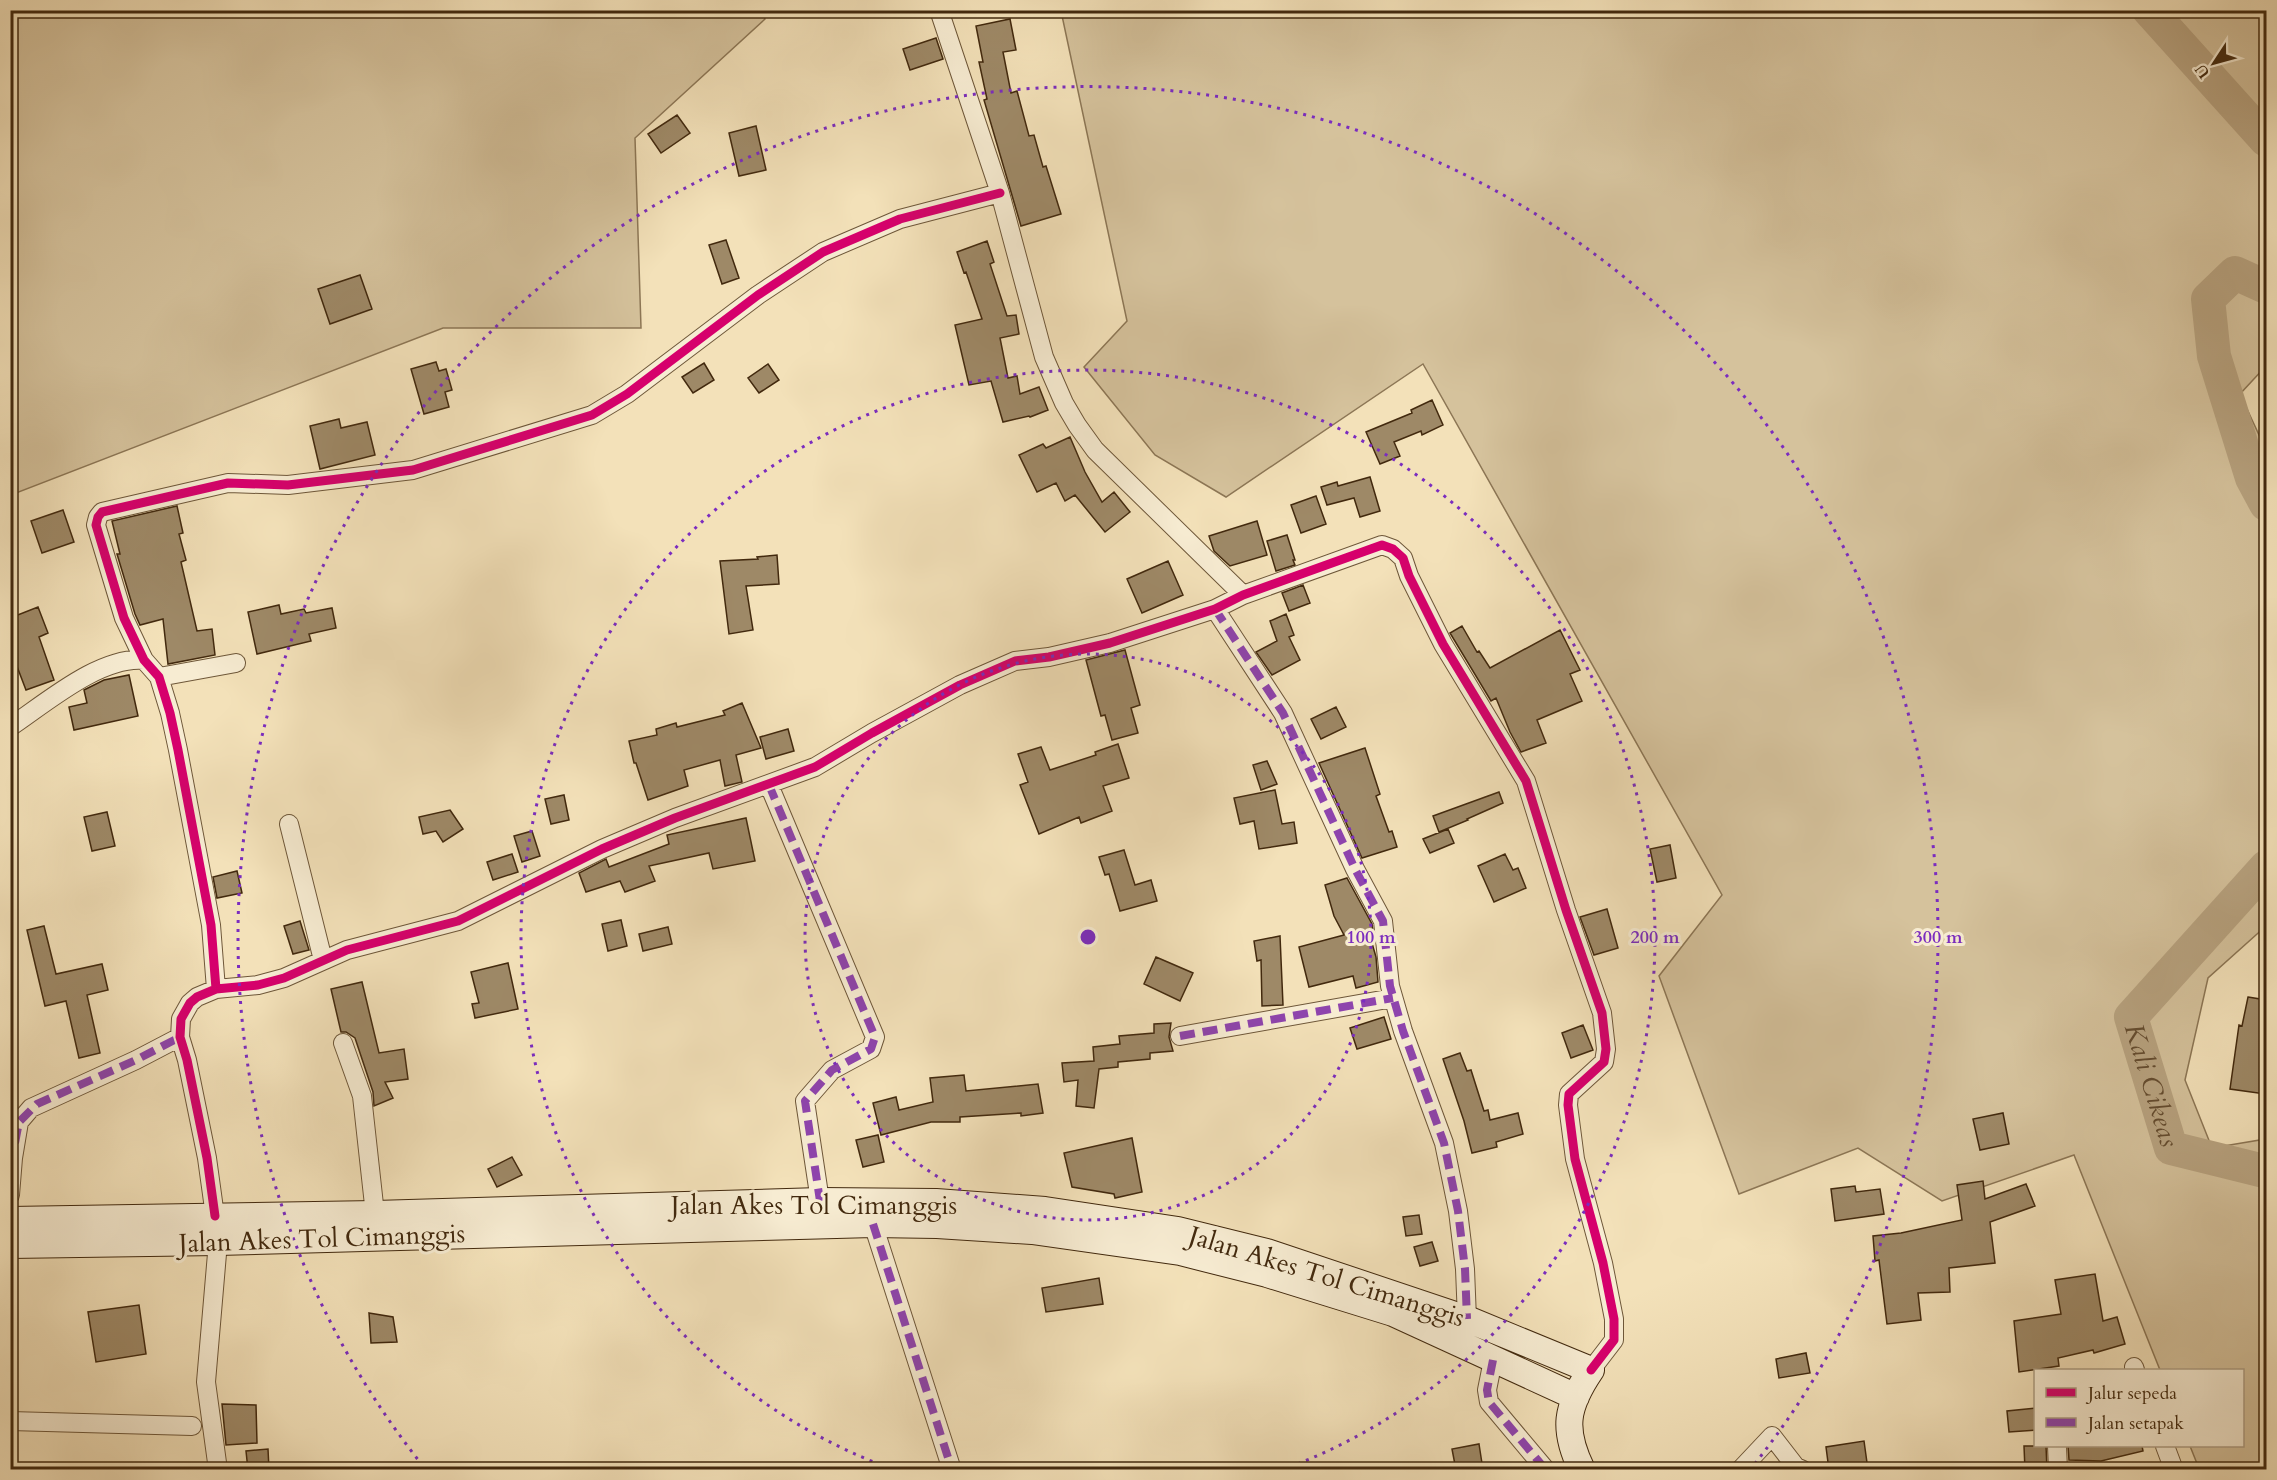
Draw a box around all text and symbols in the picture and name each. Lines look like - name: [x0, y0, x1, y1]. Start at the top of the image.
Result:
- north arrow: [2184, 33, 2244, 93]
- text: U: [2190, 59, 2215, 83]
- text: 100 m: [1346, 925, 1396, 950]
- text: 200 m: [1630, 925, 1680, 950]
- text: 300 m: [1913, 925, 1963, 950]
- centre of rings: [1078, 927, 1098, 947]
- water label: Kali Cikeas: [2115, 1019, 2188, 1152]
- street label: Jalan Akes Tol Cimanggis: [667, 1188, 957, 1223]
- street label: Jalan Akes Tol Cimanggis: [174, 1216, 466, 1261]
- street label: Jalan Akes Tol Cimanggis: [1181, 1217, 1469, 1335]
- legend: [2034, 1369, 2244, 1447]
- text: Jalur sepeda: [2085, 1381, 2177, 1406]
- text: Jalan setapak: [2085, 1411, 2184, 1436]

